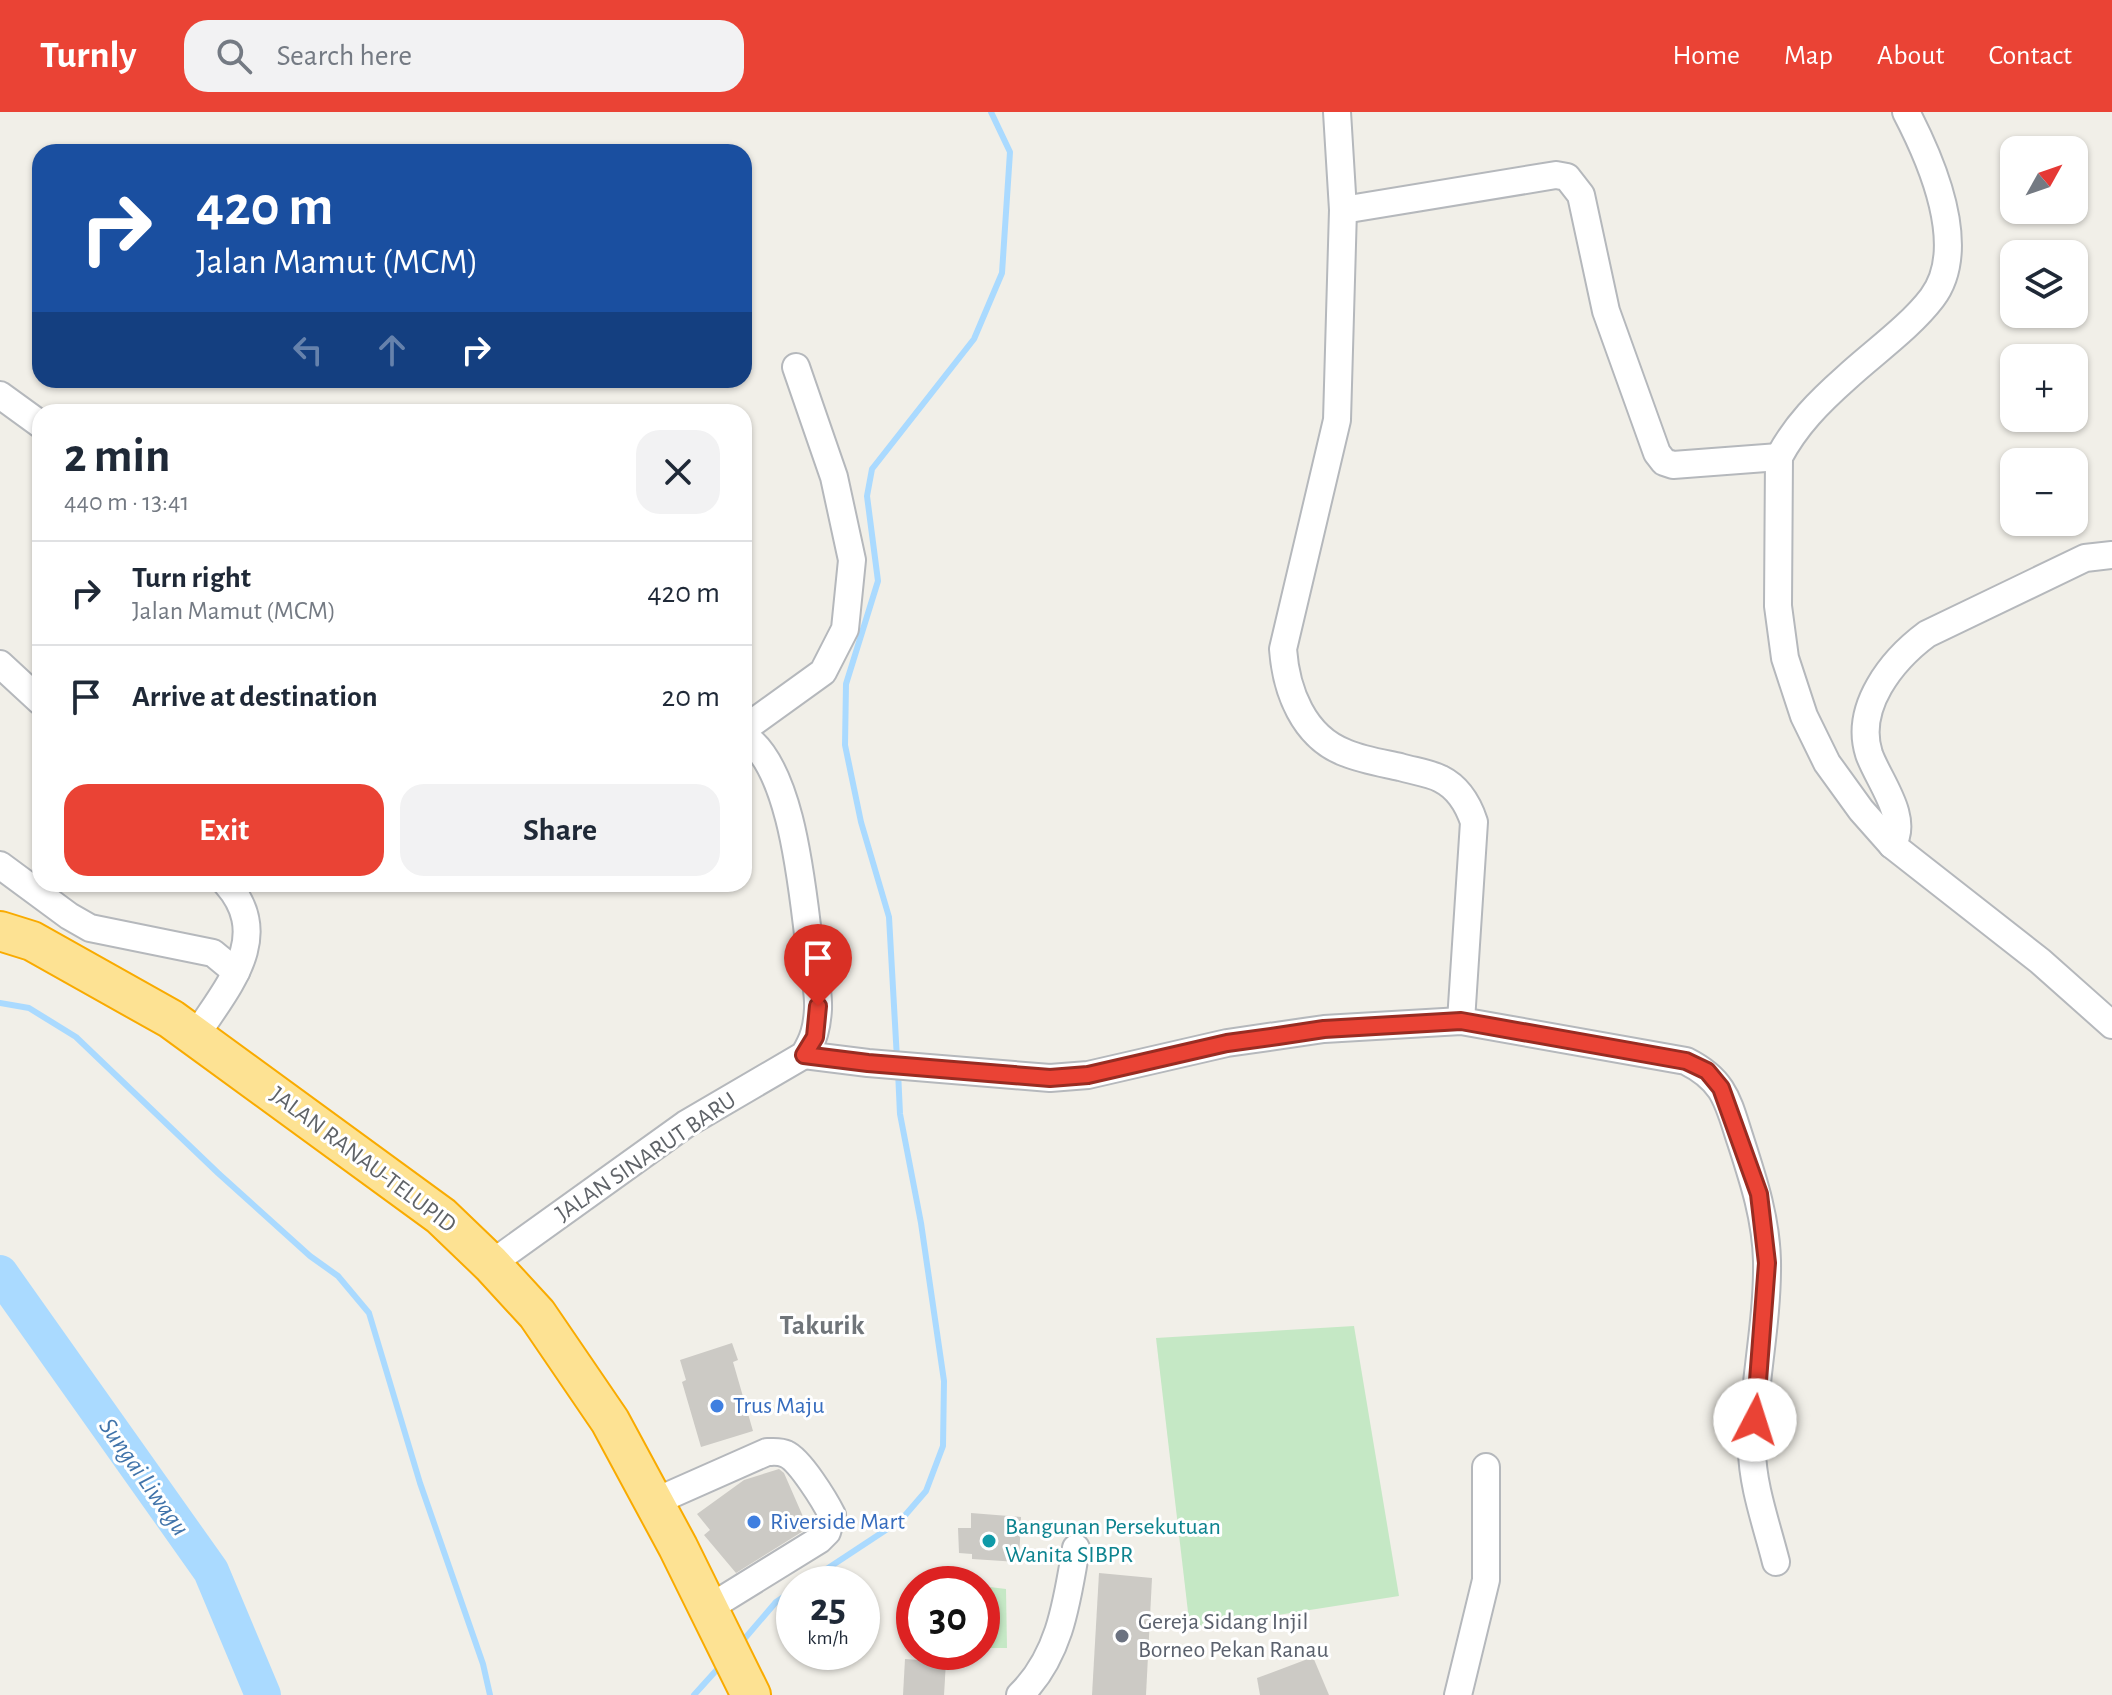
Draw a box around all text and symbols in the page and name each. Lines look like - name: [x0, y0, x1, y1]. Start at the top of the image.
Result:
- search box: [184, 20, 744, 92]
- icon: search: [212, 34, 256, 78]
- text: Turnly: [40, 37, 136, 75]
- text: Search here: [276, 41, 412, 71]
- text: Home: [1673, 42, 1740, 70]
- text: Map: [1784, 42, 1833, 70]
- text: About: [1877, 42, 1945, 70]
- text: Contact: [1989, 42, 2072, 70]
- north arrow: [2000, 136, 2088, 224]
- map controls: [2000, 136, 2088, 536]
- icon: right: [64, 176, 168, 280]
- text: 420 m: [196, 179, 333, 235]
- button: layers: [2000, 240, 2088, 328]
- text: Jalan Mamut (MCM): [196, 244, 479, 280]
- icon: left: [286, 328, 330, 372]
- icon: ahead: [370, 328, 414, 372]
- icon: right: [454, 328, 498, 372]
- button: +: [2000, 344, 2088, 432]
- button: close: [636, 430, 720, 514]
- text: 2 min: [64, 433, 171, 481]
- button: −: [2000, 448, 2088, 536]
- text: 440 m · 13:41: [64, 489, 189, 515]
- text: Turn right: [132, 563, 251, 593]
- icon: right: [64, 571, 108, 615]
- text: 420 m: [647, 578, 720, 608]
- text: Jalan Mamut (MCM): [132, 598, 336, 624]
- icon: arrive: [64, 675, 108, 719]
- text: Arrive at destination: [132, 682, 378, 712]
- text: 20 m: [662, 682, 720, 712]
- button: Exit: [64, 784, 384, 876]
- button: Share: [400, 784, 720, 876]
- pin: [784, 924, 852, 1006]
- icon: arrive: [796, 936, 840, 980]
- street label: JALAN RANAU-TELUPID: [266, 1083, 460, 1237]
- street label: JALAN SINARUT BARU: [552, 1088, 740, 1226]
- district label: Takurik: [779, 1312, 865, 1340]
- position arrow: [1713, 1378, 1797, 1462]
- place label: Trus Maju: [733, 1394, 824, 1418]
- marker: Trus Maju: [708, 1397, 726, 1415]
- water label: Sungai Liwagu: [94, 1413, 194, 1541]
- place label: Riverside Mart: [770, 1510, 905, 1534]
- marker: Riverside Mart: [745, 1513, 763, 1531]
- place label: Bangunan Persekutuan Wanita SIBPR: [1005, 1515, 1221, 1567]
- marker: Bangunan Persekutuan Wanita SIBPR: [980, 1532, 998, 1550]
- speed limit sign: 30: [896, 1566, 1000, 1670]
- text: 25: [810, 1588, 846, 1628]
- place label: Gereja Sidang Injil Borneo Pekan Ranau: [1138, 1610, 1329, 1662]
- marker: Gereja Sidang Injil Borneo Pekan Ranau: [1113, 1627, 1131, 1645]
- text: km/h: [807, 1628, 849, 1648]

